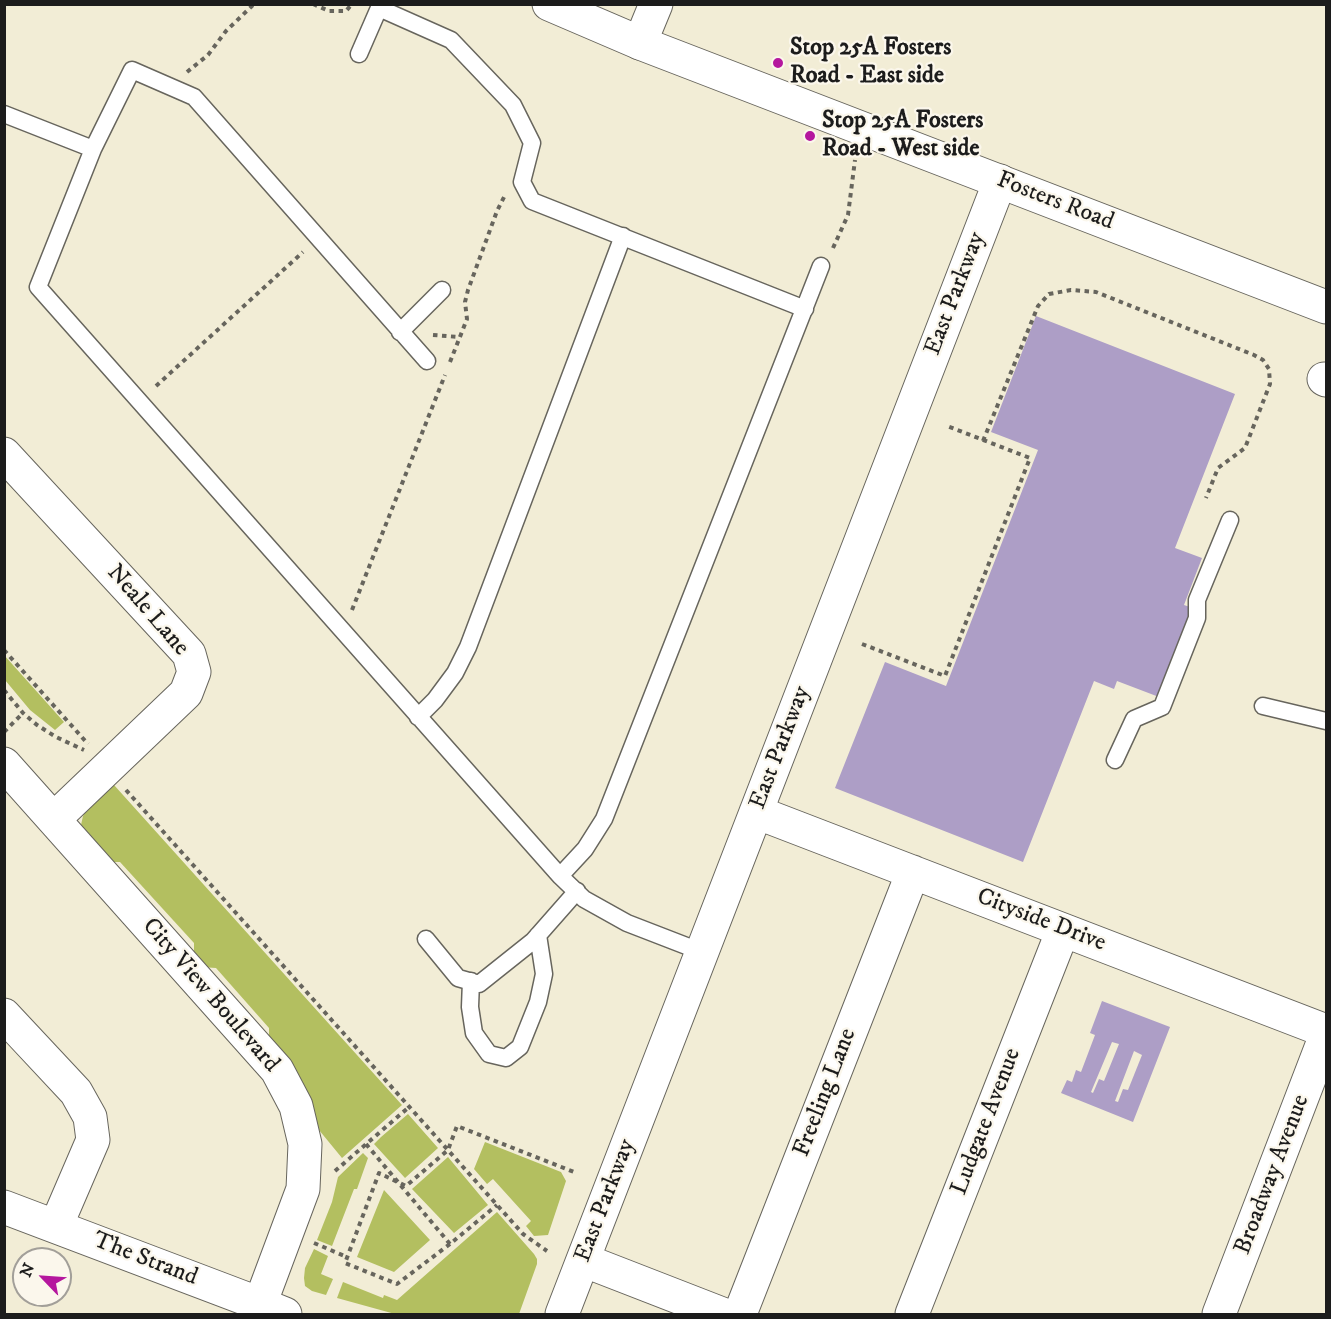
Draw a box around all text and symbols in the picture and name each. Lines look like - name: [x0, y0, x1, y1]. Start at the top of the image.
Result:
- place label: Stop 25A Fosters Road - East side: [790, 35, 951, 91]
- marker: Stop 25A Fosters Road - East side: [771, 56, 785, 70]
- place label: Stop 25A Fosters Road - West side: [822, 108, 983, 164]
- marker: Stop 25A Fosters Road - West side: [803, 129, 817, 143]
- street label: Fosters Road: [992, 167, 1118, 237]
- street label: East Parkway: [919, 228, 993, 360]
- street label: Neale Lane: [100, 559, 194, 663]
- street label: East Parkway: [744, 682, 818, 814]
- street label: Cityside Drive: [972, 883, 1110, 959]
- street label: City View Boulevard: [135, 913, 285, 1079]
- street label: Freeling Lane: [788, 1025, 864, 1161]
- street label: Ludgate Avenue: [946, 1045, 1028, 1199]
- street label: Broadway Avenue: [1229, 1091, 1317, 1259]
- street label: East Parkway: [569, 1135, 643, 1267]
- street label: The Strand: [89, 1227, 201, 1293]
- north arrow: [12, 1247, 72, 1307]
- text: N: [16, 1260, 39, 1280]

